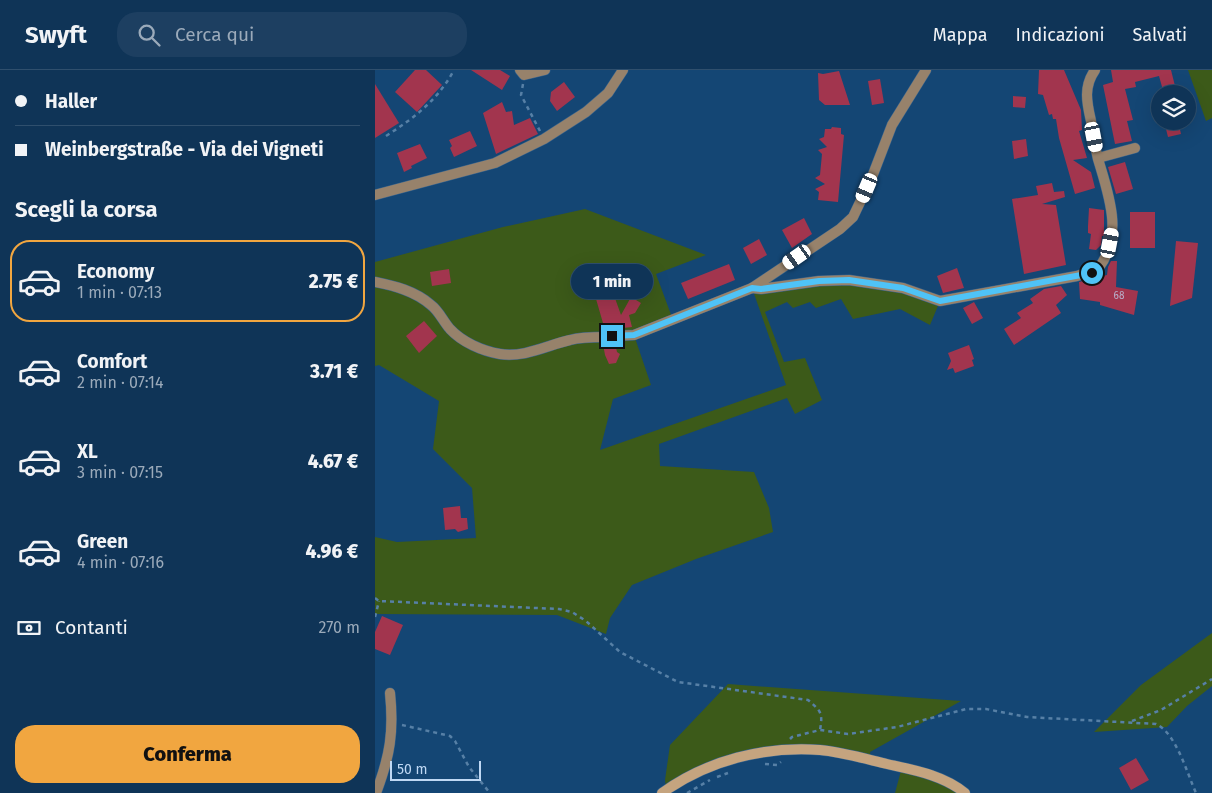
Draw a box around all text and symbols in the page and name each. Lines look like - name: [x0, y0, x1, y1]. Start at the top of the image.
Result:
- search box: [117, 12, 467, 57]
- text: Swyft: [25, 21, 87, 49]
- icon: search: [135, 21, 163, 49]
- text: Cerca qui: [175, 23, 254, 46]
- text: Mappa: [933, 24, 988, 46]
- text: Indicazioni: [1016, 24, 1105, 46]
- text: Salvati: [1133, 24, 1187, 46]
- map controls: [1151, 85, 1196, 130]
- button: layers: [1151, 85, 1196, 130]
- text: Haller: [45, 90, 97, 113]
- car: [1083, 121, 1104, 153]
- text: Weinbergstraße - Via dei Vigneti: [45, 138, 324, 161]
- car: [854, 171, 879, 205]
- text: Scegli la corsa: [15, 196, 158, 223]
- car: [1099, 227, 1120, 259]
- car: [780, 242, 813, 272]
- icon: car: [17, 259, 62, 304]
- text: Economy: [77, 260, 154, 283]
- route start: [1081, 262, 1103, 284]
- callout: 1 min: [571, 264, 653, 298]
- text: 2.75 €: [309, 270, 358, 293]
- text: 1 min: [593, 272, 631, 291]
- text: 1 min · 07:13: [77, 283, 162, 302]
- house number: 68: [1114, 290, 1125, 302]
- route end: [601, 325, 623, 347]
- icon: car: [17, 349, 62, 394]
- text: Comfort: [77, 350, 147, 373]
- text: 3.71 €: [310, 360, 358, 383]
- text: 2 min · 07:14: [77, 373, 163, 392]
- icon: car: [17, 439, 62, 484]
- text: XL: [77, 440, 98, 463]
- text: 4.67 €: [308, 450, 358, 473]
- text: 3 min · 07:15: [77, 463, 163, 482]
- icon: car: [17, 529, 62, 574]
- text: Green: [77, 530, 128, 553]
- text: 4.96 €: [306, 540, 358, 563]
- text: 4 min · 07:16: [77, 553, 164, 572]
- icon: cash: [15, 614, 43, 642]
- text: Contanti: [55, 616, 128, 639]
- text: 270 m: [318, 618, 360, 637]
- button: Conferma: [15, 725, 360, 783]
- scale bar: [390, 758, 481, 781]
- text: 50 m: [397, 761, 428, 778]

